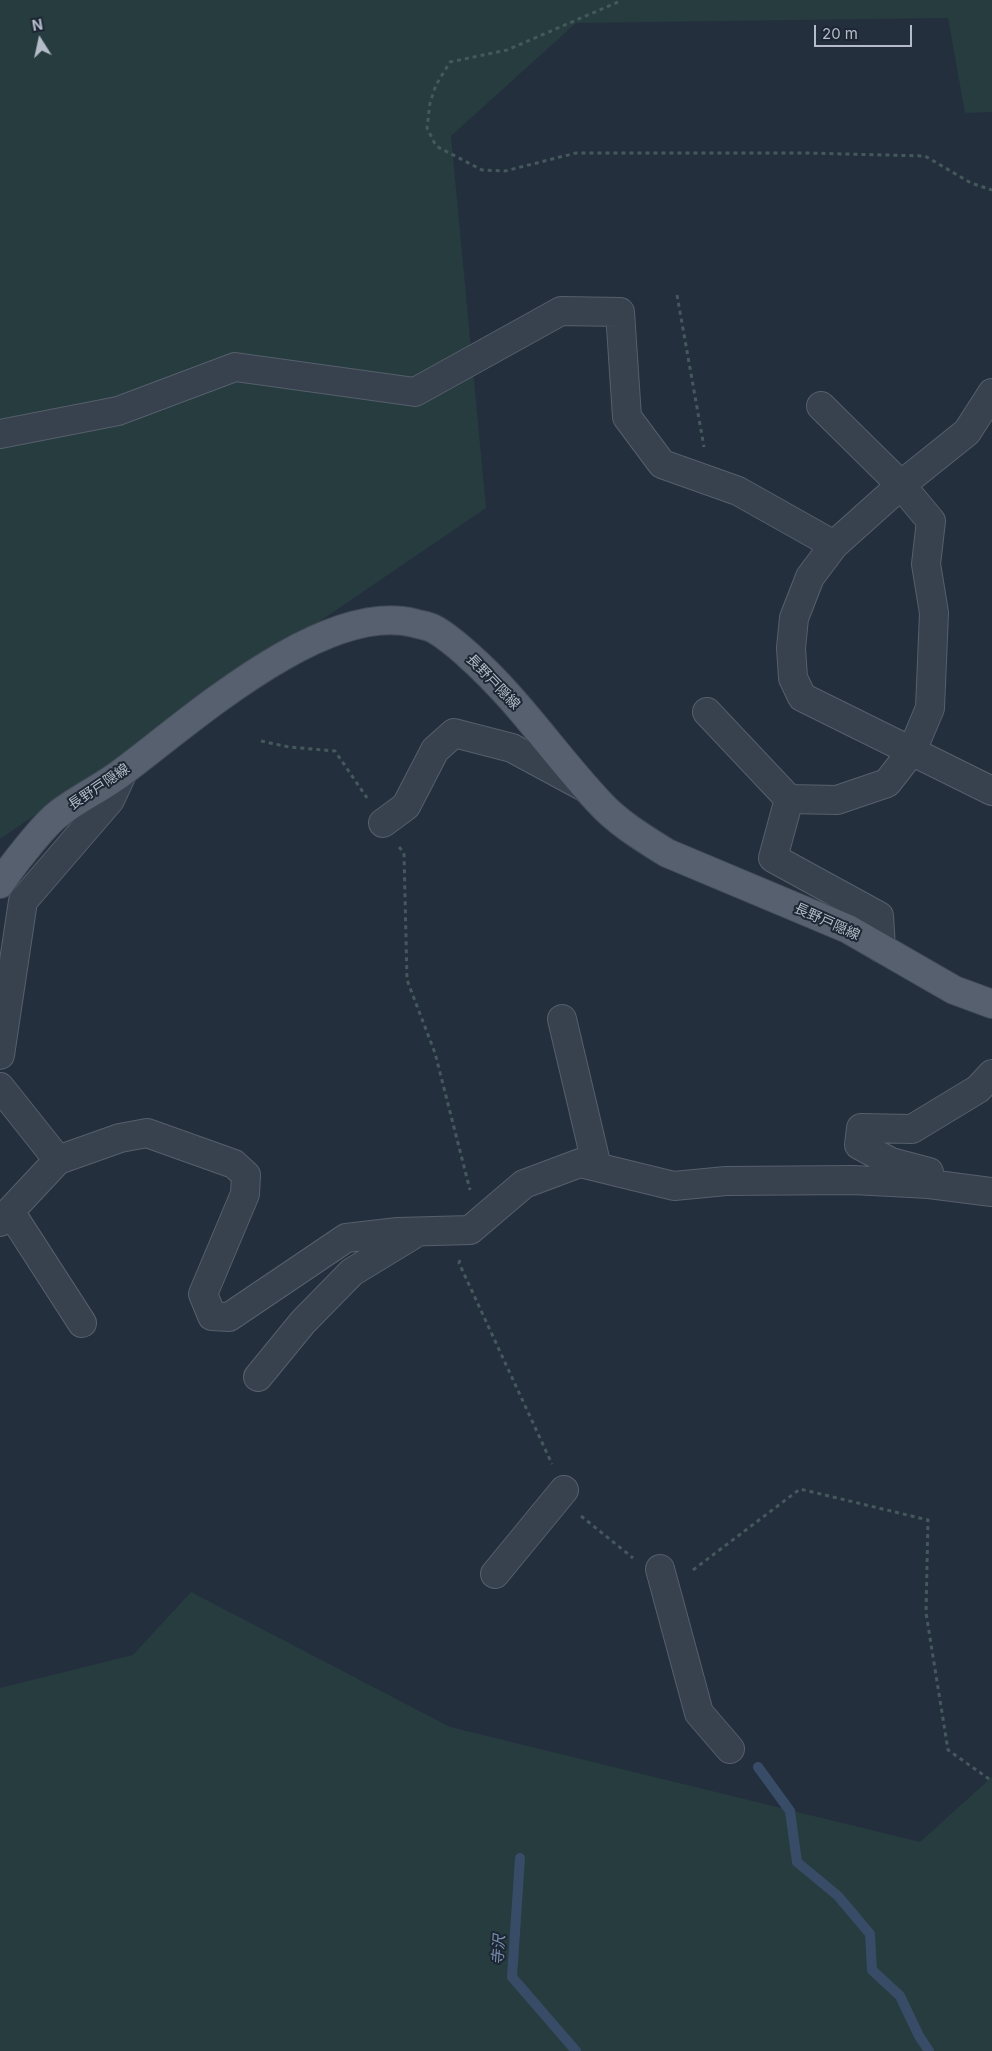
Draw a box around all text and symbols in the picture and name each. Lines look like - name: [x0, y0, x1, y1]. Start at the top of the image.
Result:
- north arrow: [15, 15, 65, 65]
- text: N: [31, 15, 44, 34]
- scale bar: [817, 15, 914, 47]
- text: 20 m: [822, 24, 858, 43]
- street label: 長野戸隠線: [463, 651, 523, 713]
- street label: 長野戸隠線: [65, 760, 133, 814]
- street label: 長野戸隠線: [792, 900, 862, 944]
- water label: 寺沢: [489, 1934, 509, 1966]

